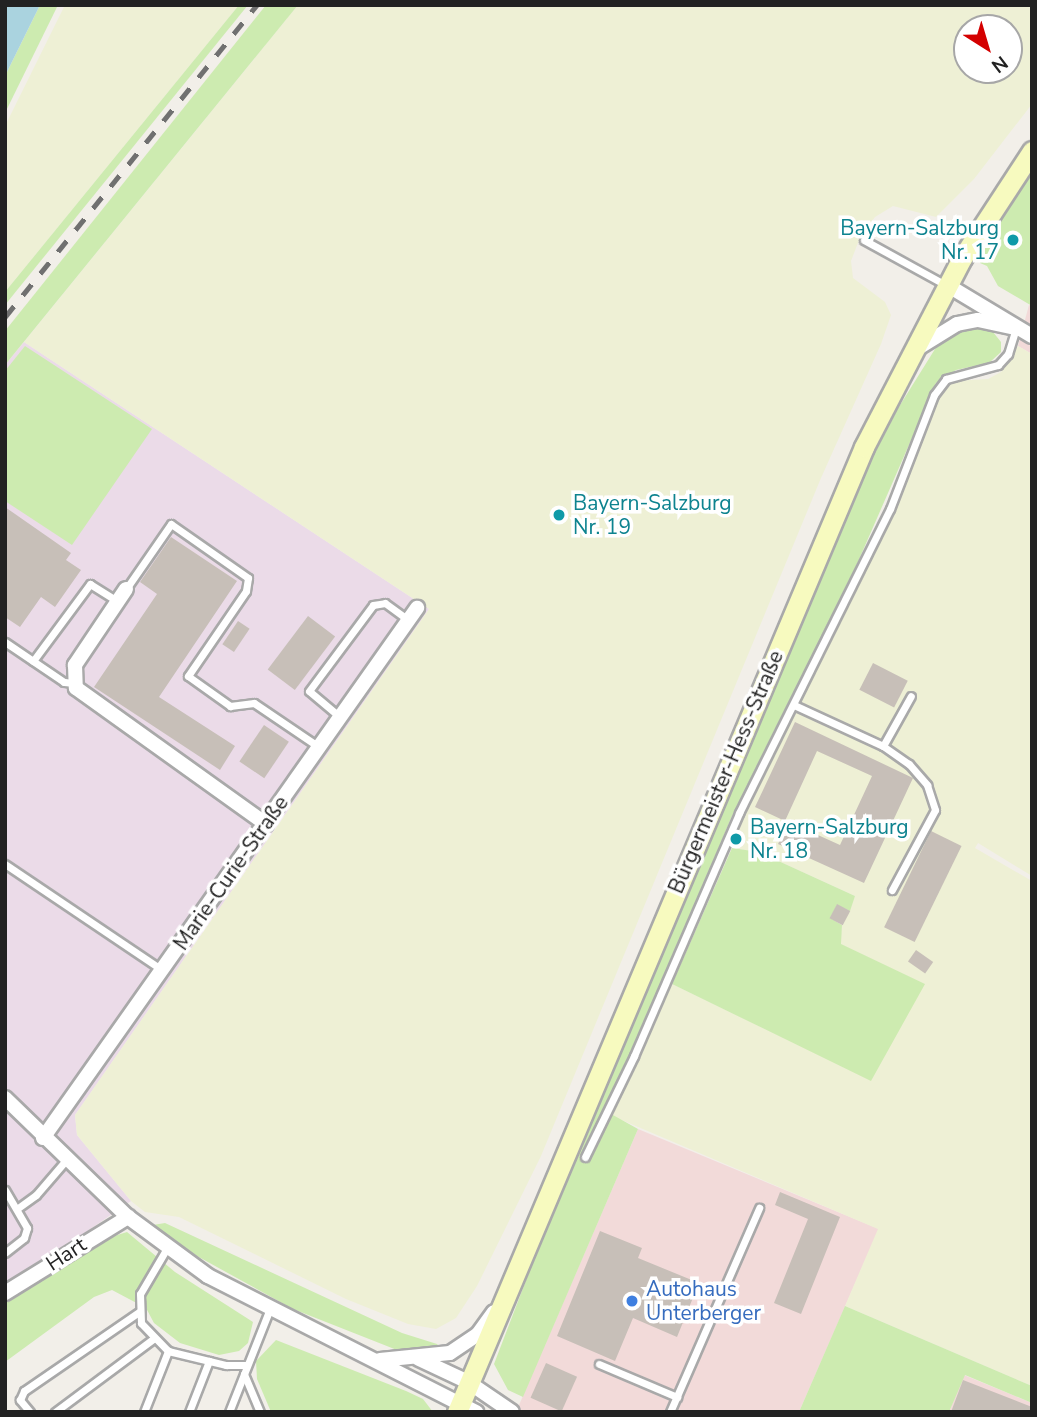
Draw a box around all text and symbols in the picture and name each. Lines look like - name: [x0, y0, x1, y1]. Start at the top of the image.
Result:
- north arrow: [953, 14, 1023, 84]
- text: N: [986, 50, 1013, 79]
- place label: Bayern-Salzburg Nr. 17: [840, 215, 999, 265]
- marker: Bayern-Salzburg Nr. 17: [1005, 232, 1021, 248]
- place label: Bayern-Salzburg Nr. 19: [573, 490, 732, 540]
- marker: Bayern-Salzburg Nr. 19: [551, 507, 567, 523]
- street label: Bürgermeister-Hess-Straße: [663, 647, 789, 897]
- street label: Marie-Curie-Straße: [168, 791, 294, 955]
- place label: Bayern-Salzburg Nr. 18: [750, 814, 909, 864]
- marker: Bayern-Salzburg Nr. 18: [728, 831, 744, 847]
- street label: Hart: [41, 1232, 91, 1276]
- place label: Autohaus Unterberger: [646, 1276, 761, 1326]
- marker: Autohaus Unterberger: [624, 1293, 640, 1309]

